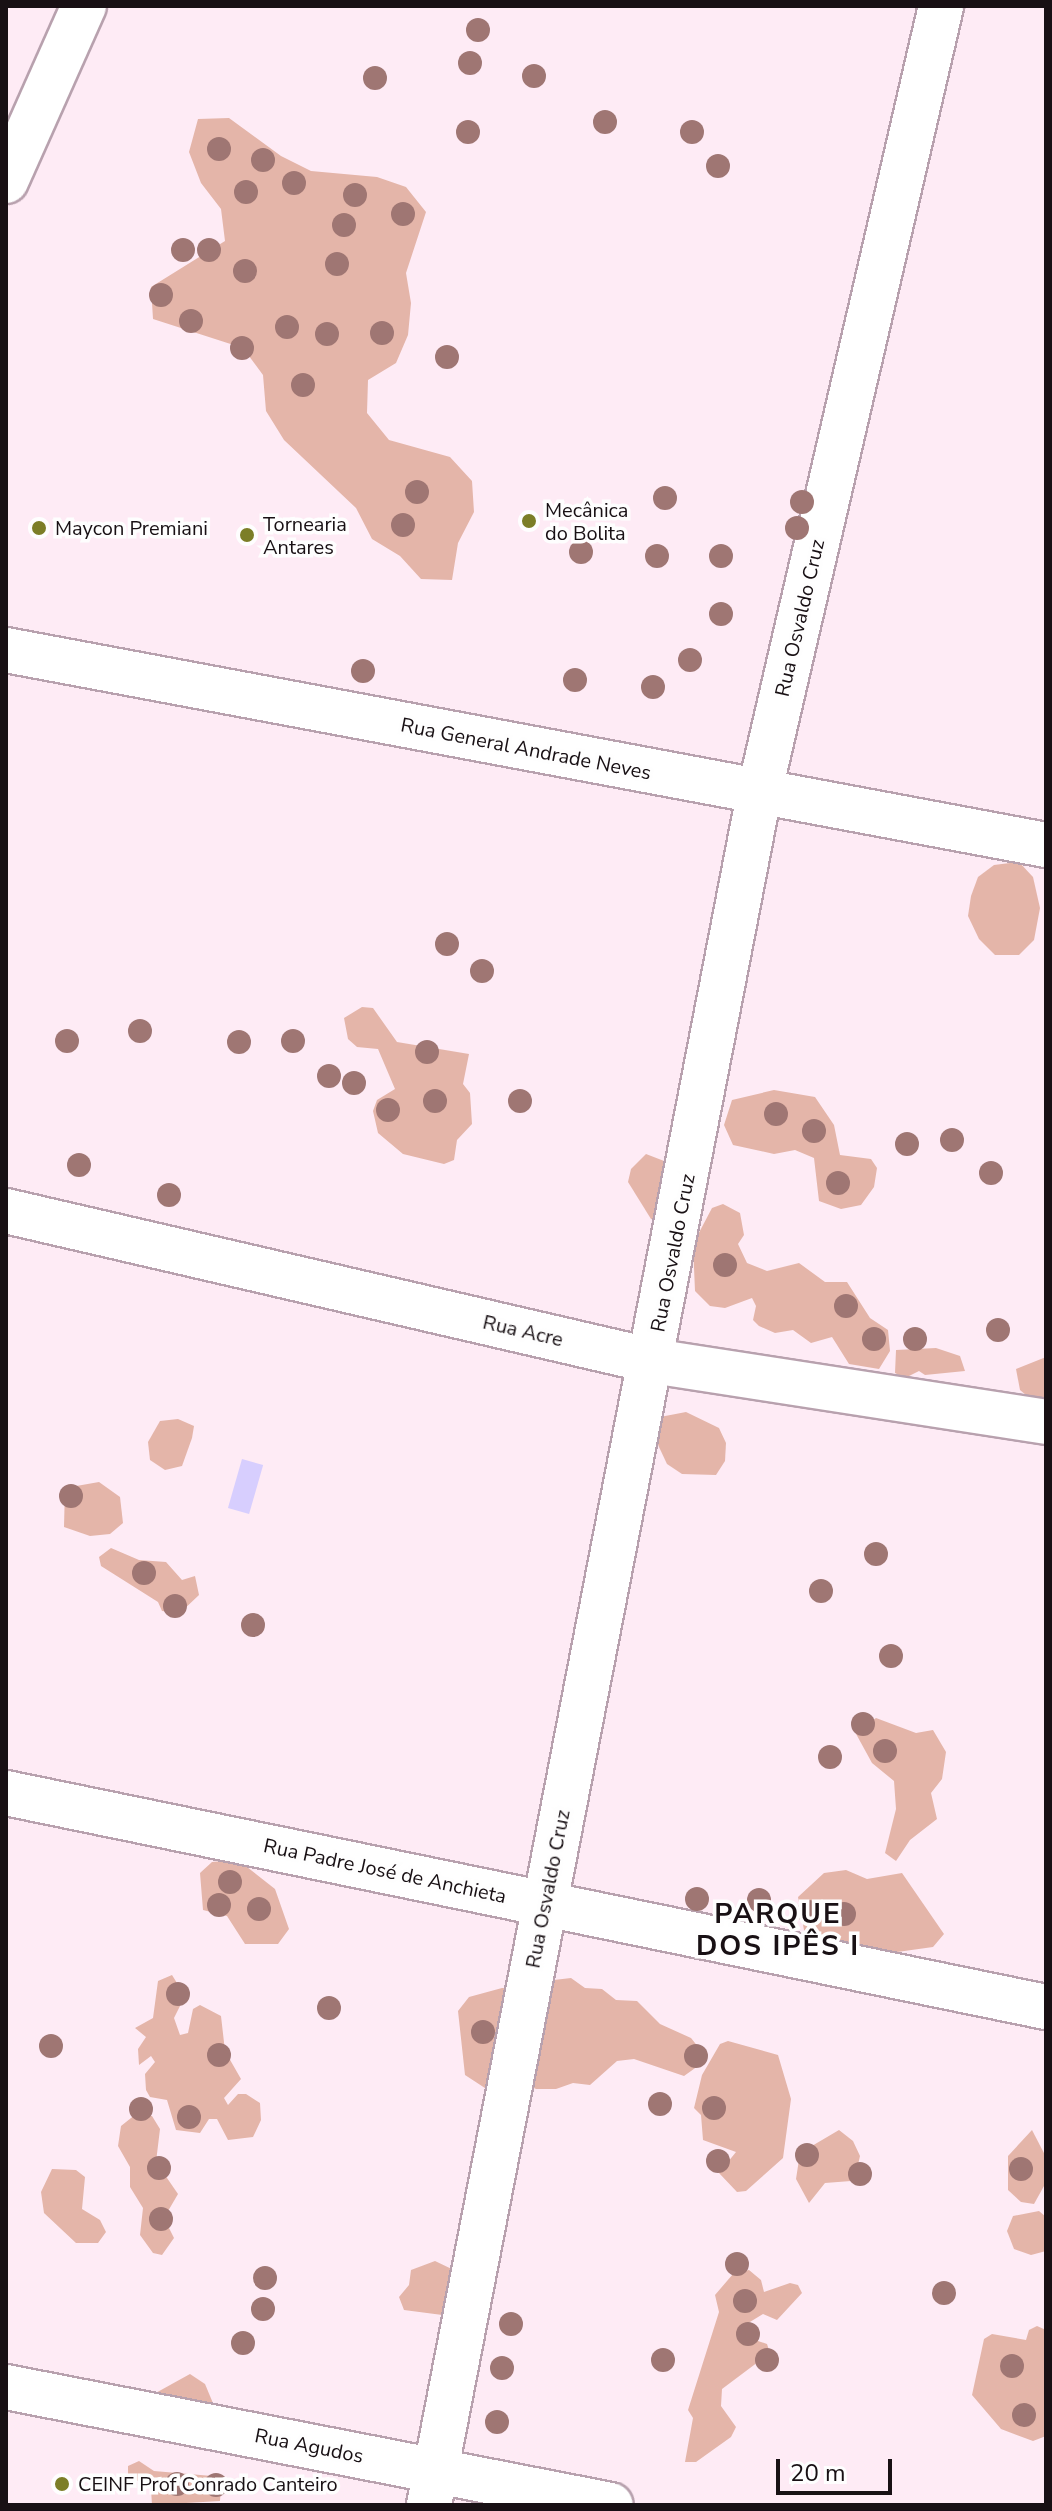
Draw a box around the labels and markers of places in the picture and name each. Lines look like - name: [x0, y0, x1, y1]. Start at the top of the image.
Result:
- place label: Mecânica do Bolita: [545, 498, 628, 545]
- place label: Tornearia Antares: [263, 512, 347, 559]
- marker: Mecânica do Bolita: [520, 512, 538, 530]
- place label: Maycon Premiani: [55, 516, 208, 540]
- marker: Maycon Premiani: [30, 519, 48, 537]
- marker: Tornearia Antares: [238, 526, 256, 544]
- place label: CEINF Prof Conrado Canteiro: [78, 2472, 338, 2496]
- marker: CEINF Prof Conrado Canteiro: [53, 2475, 71, 2493]

